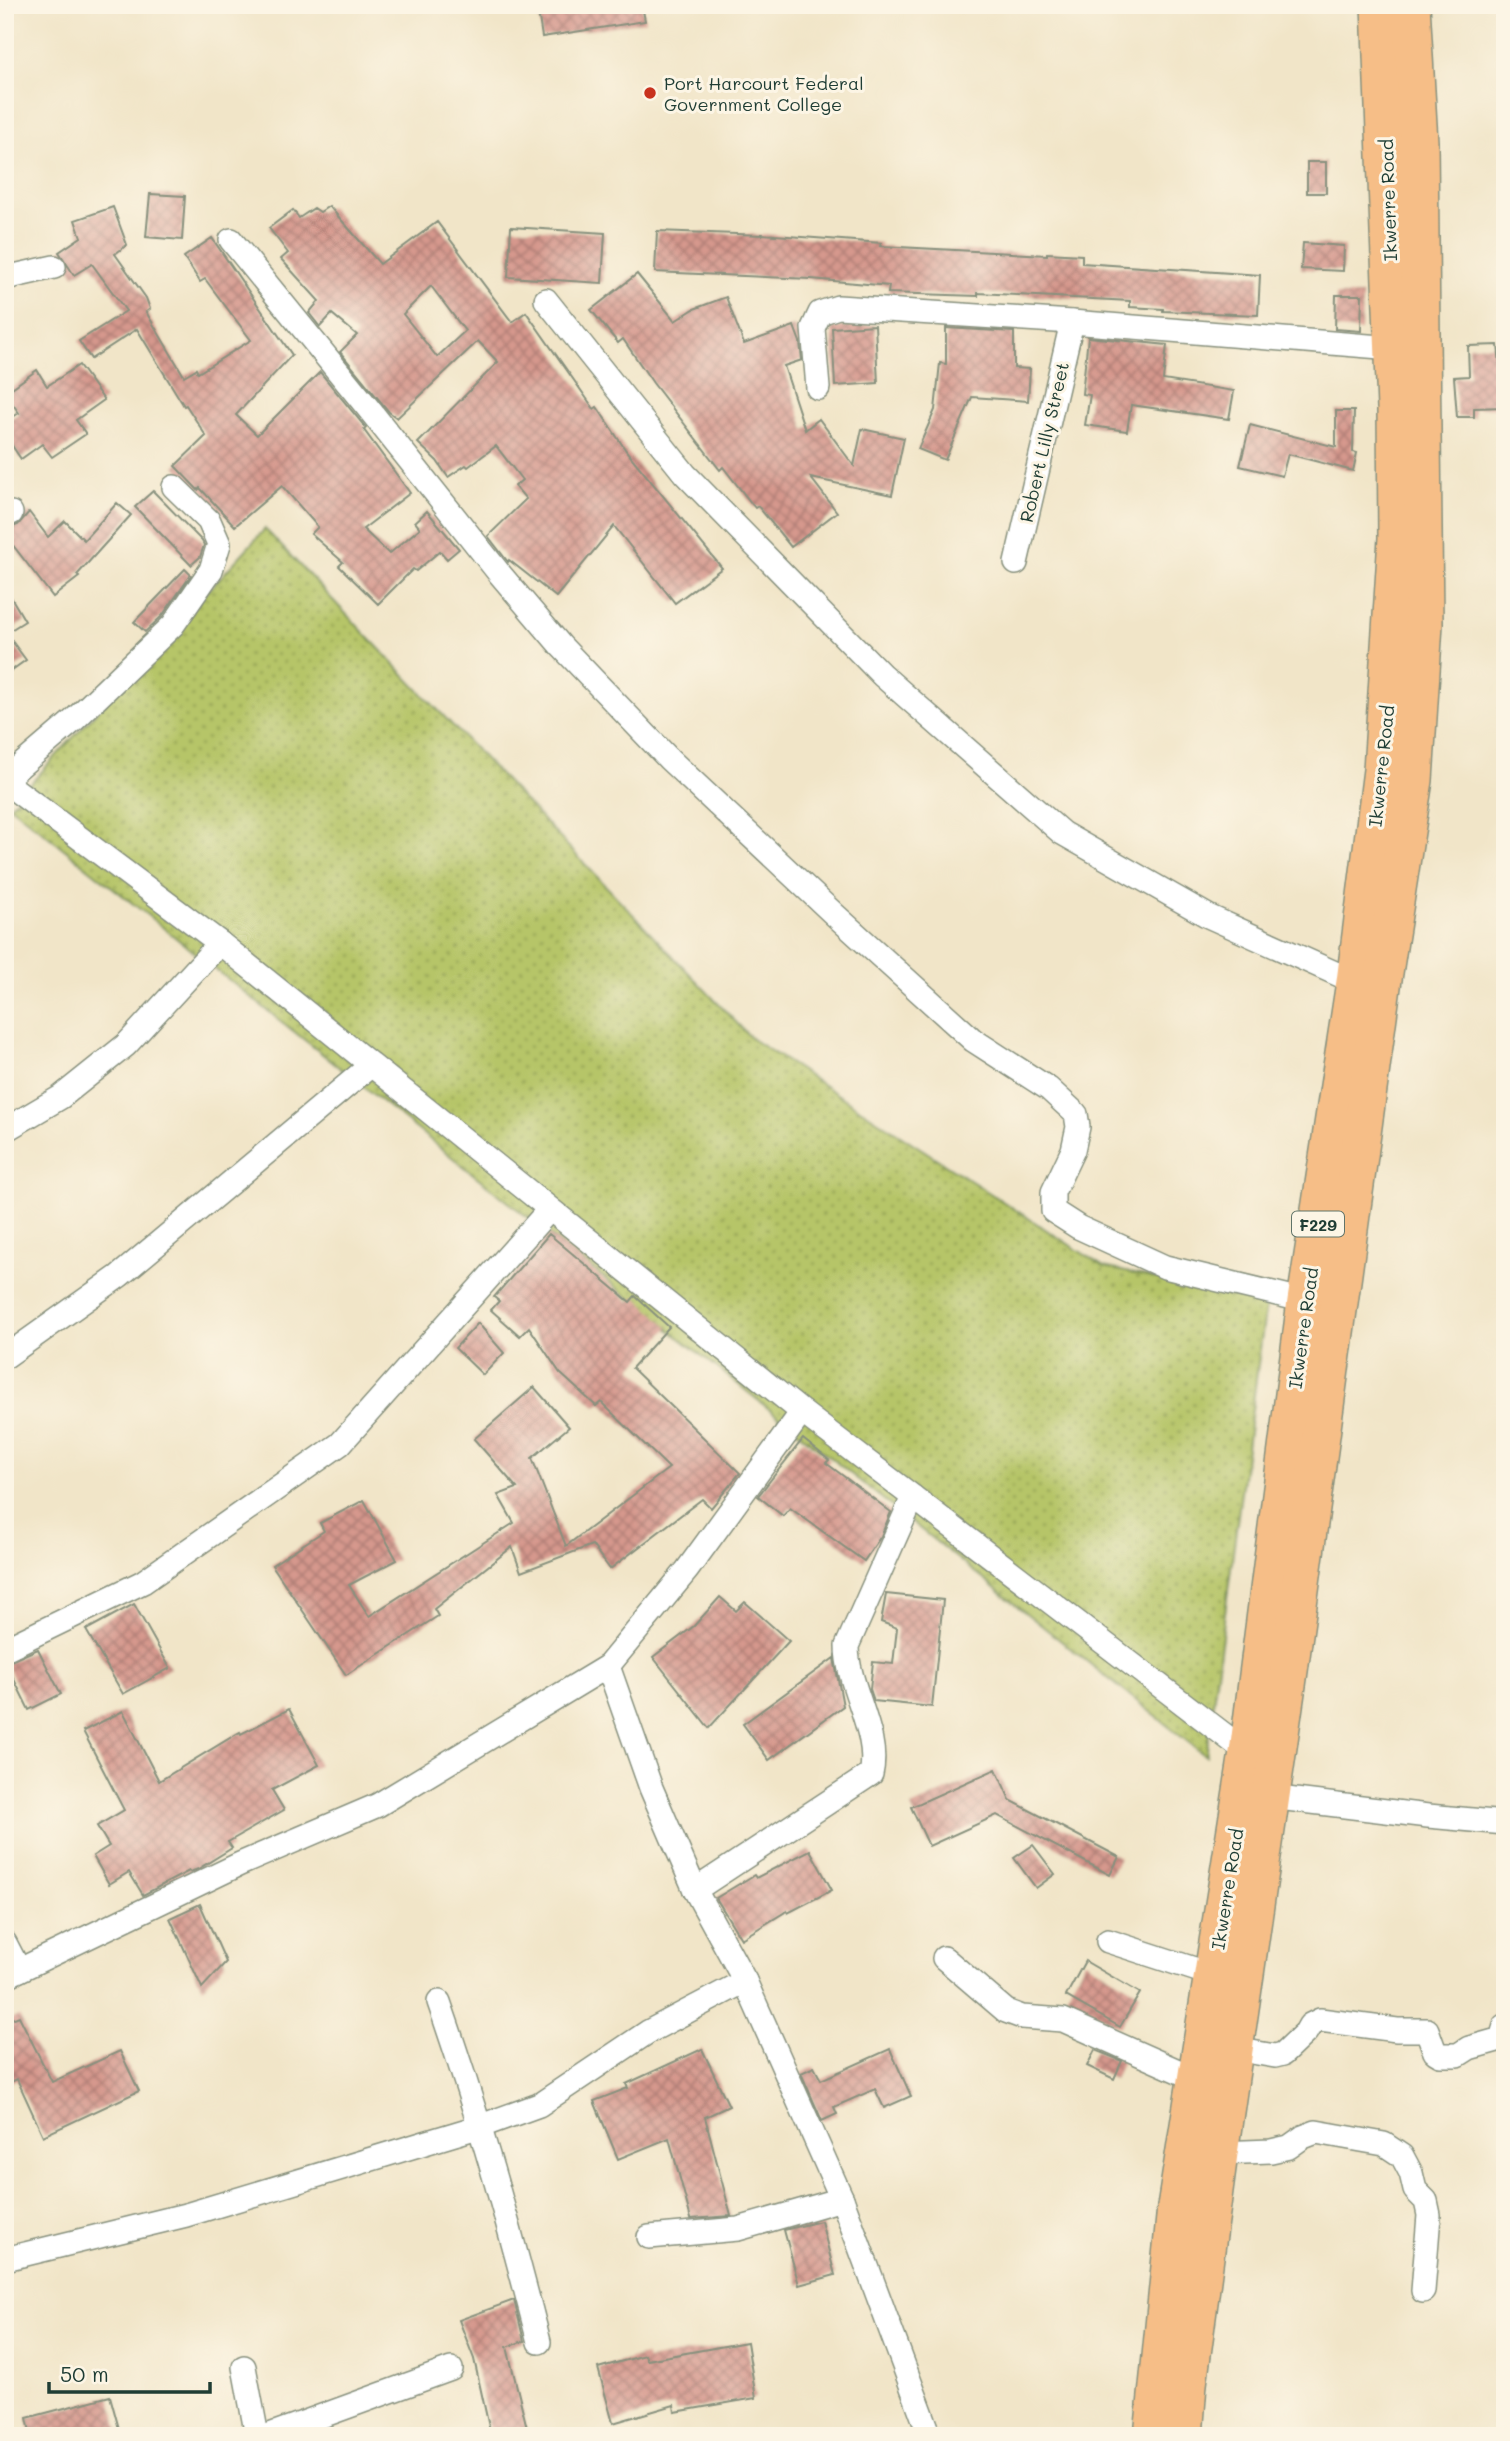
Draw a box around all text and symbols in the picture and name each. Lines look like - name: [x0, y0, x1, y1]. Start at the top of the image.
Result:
- place label: Port Harcourt Federal Government College: [664, 71, 864, 116]
- marker: Port Harcourt Federal Government College: [642, 85, 658, 101]
- street label: Ikwerre Road: [1374, 138, 1402, 262]
- street label: Robert Lilly Street: [1014, 359, 1074, 525]
- street label: Ikwerre Road: [1363, 704, 1399, 828]
- road number: F229: [1292, 1212, 1344, 1236]
- street label: Ikwerre Road: [1283, 1266, 1323, 1390]
- street label: Ikwerre Road: [1206, 1827, 1248, 1951]
- scale bar: [49, 2350, 210, 2394]
- text: 50 m: [60, 2360, 109, 2387]

